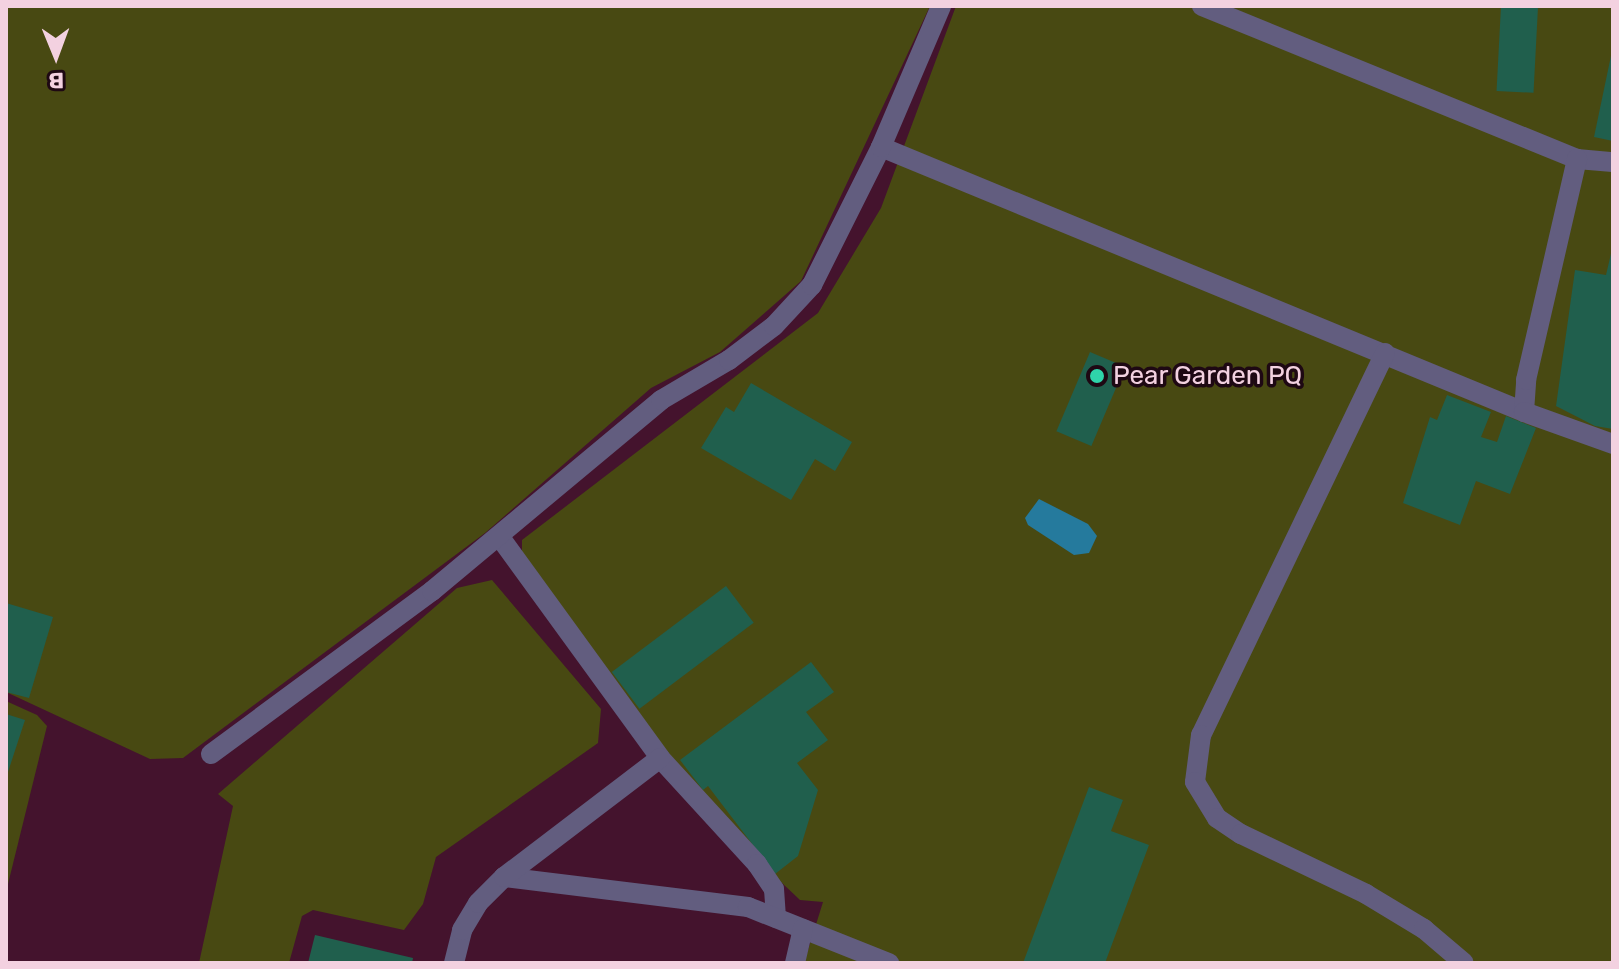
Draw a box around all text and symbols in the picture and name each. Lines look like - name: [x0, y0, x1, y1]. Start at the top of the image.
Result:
- north arrow: [16, 16, 96, 96]
- text: B: [48, 67, 64, 94]
- place label: Pear Garden PQ: [1113, 360, 1303, 392]
- marker: Pear Garden PQ: [1088, 367, 1106, 385]

